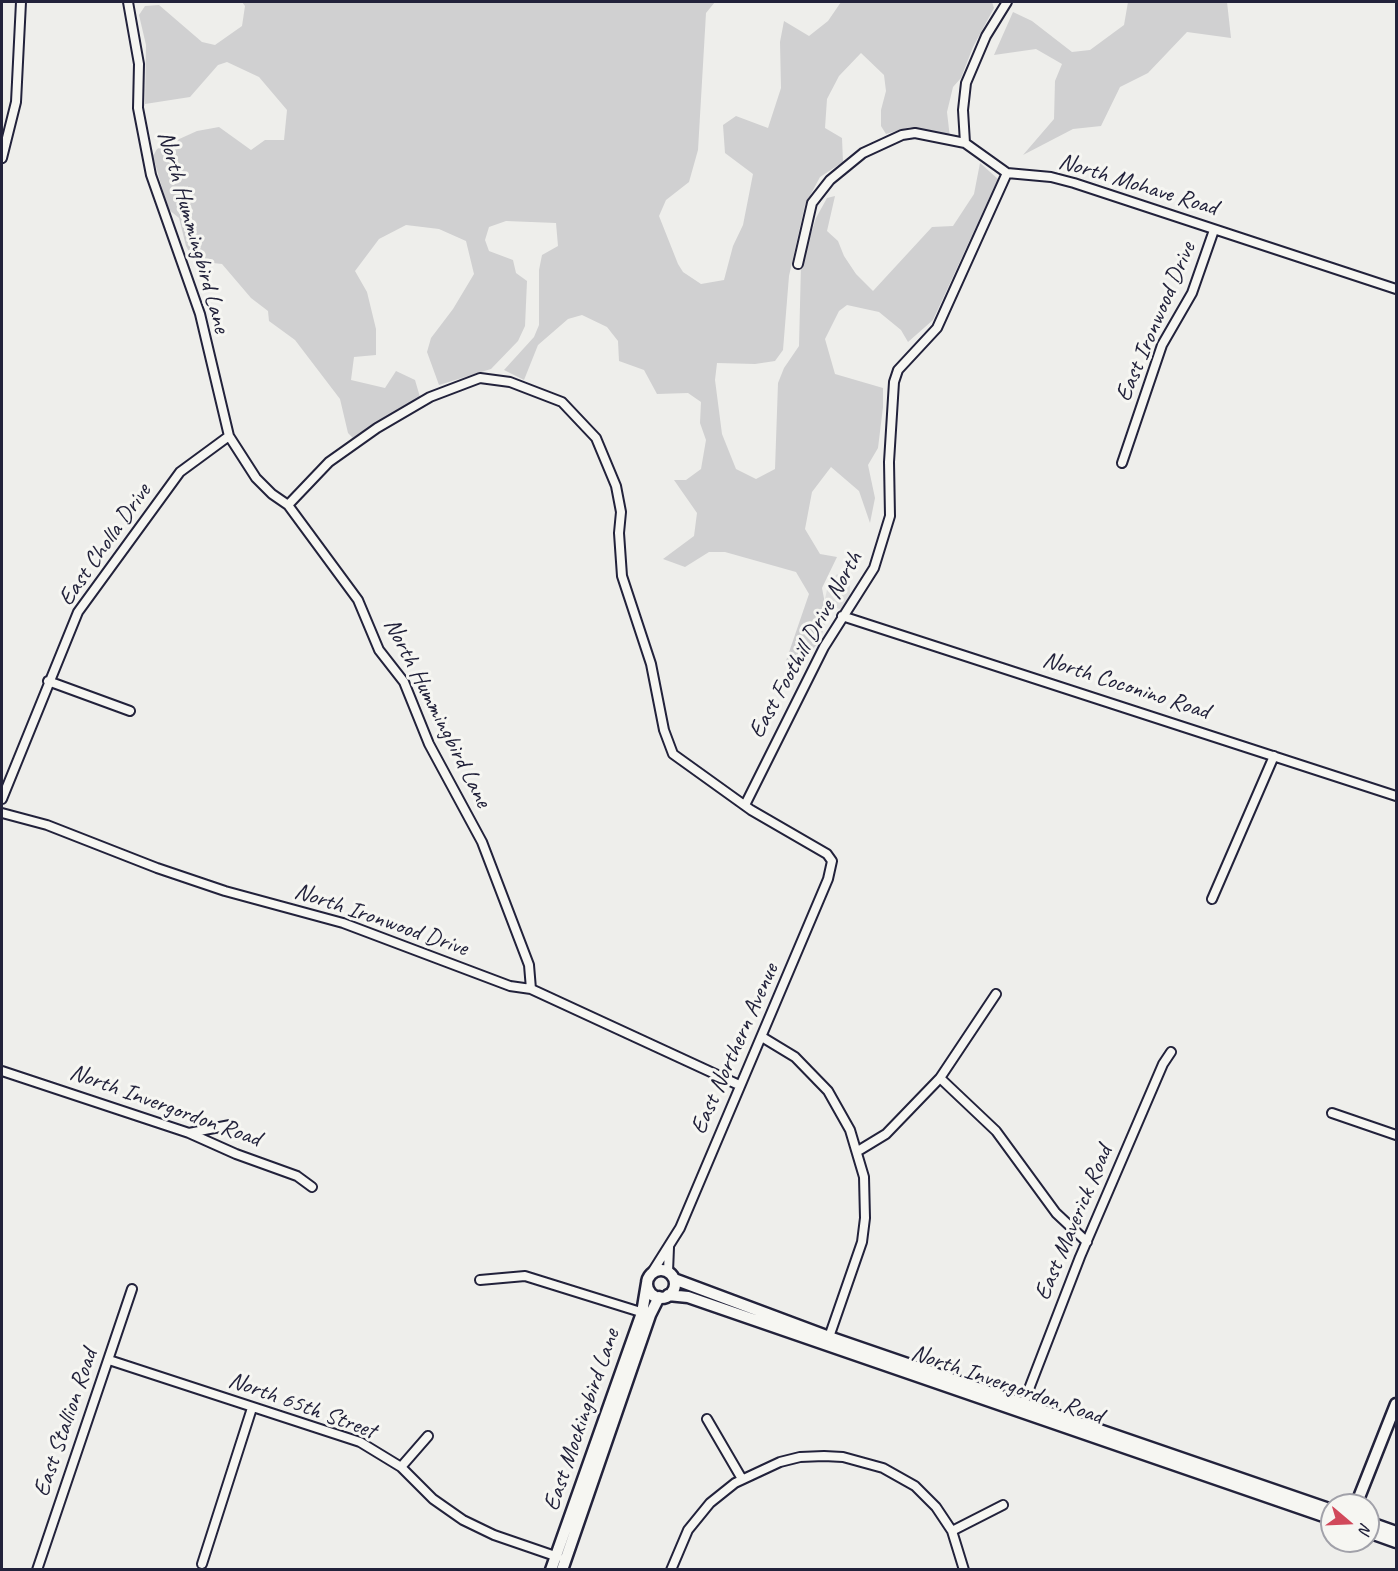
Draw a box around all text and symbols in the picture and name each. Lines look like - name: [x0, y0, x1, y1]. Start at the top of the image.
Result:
- street label: North Hummingbird Lane: [150, 128, 236, 336]
- street label: North Mohave Road: [1055, 147, 1221, 223]
- street label: East Ironwood Drive: [1110, 238, 1202, 406]
- street label: East Cholla Drive: [52, 478, 158, 612]
- street label: East Foothill Drive North: [743, 547, 869, 743]
- street label: North Hummingbird Lane: [377, 614, 497, 812]
- street label: North Coconino Road: [1039, 646, 1213, 726]
- street label: North Ironwood Drive: [291, 877, 471, 963]
- street label: East Northern Avenue: [684, 959, 786, 1139]
- street label: North Invergordon Road: [66, 1058, 264, 1154]
- street label: East Maverick Road: [1029, 1141, 1119, 1305]
- street label: East Mockingbird Lane: [537, 1325, 627, 1515]
- street label: North Invergordon Road: [907, 1339, 1107, 1431]
- street label: East Stallion Road: [27, 1346, 105, 1500]
- street label: North 65th Street: [224, 1366, 380, 1446]
- north arrow: [1320, 1493, 1380, 1553]
- text: N: [1354, 1520, 1376, 1536]

